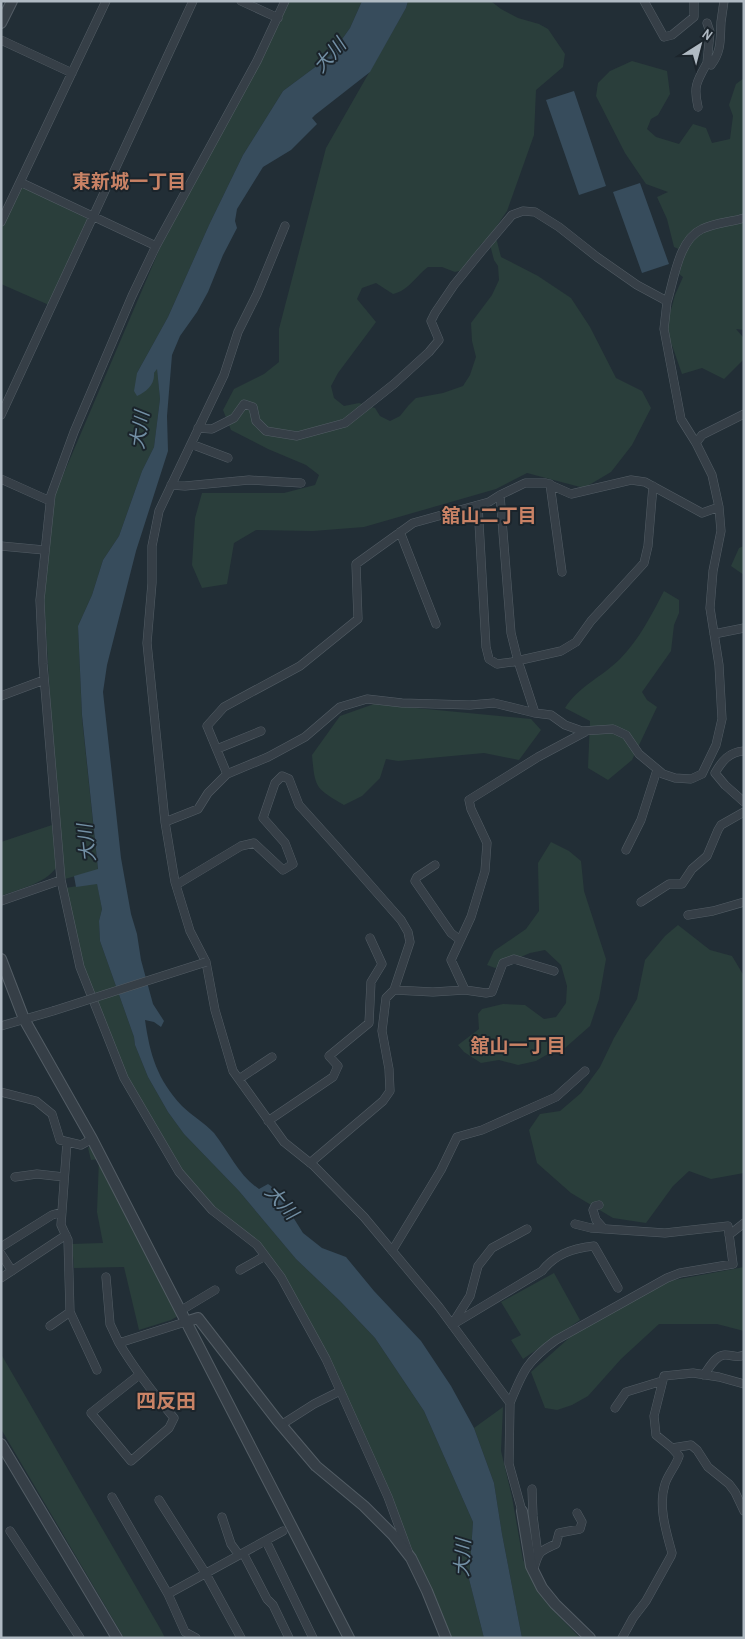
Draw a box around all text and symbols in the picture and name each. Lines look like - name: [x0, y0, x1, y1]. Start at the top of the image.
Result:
- north arrow: [675, 20, 725, 70]
- text: N: [699, 25, 716, 44]
- water label: 大川: [307, 31, 353, 78]
- district label: 東新城一丁目: [72, 168, 186, 194]
- water label: 大川: [123, 407, 155, 451]
- district label: 舘山二丁目: [441, 502, 537, 528]
- water label: 大川: [71, 821, 101, 863]
- district label: 舘山一丁目: [470, 1032, 566, 1058]
- water label: 大川: [260, 1179, 306, 1226]
- district label: 四反田: [136, 1387, 196, 1414]
- water label: 大川: [448, 1536, 476, 1578]

